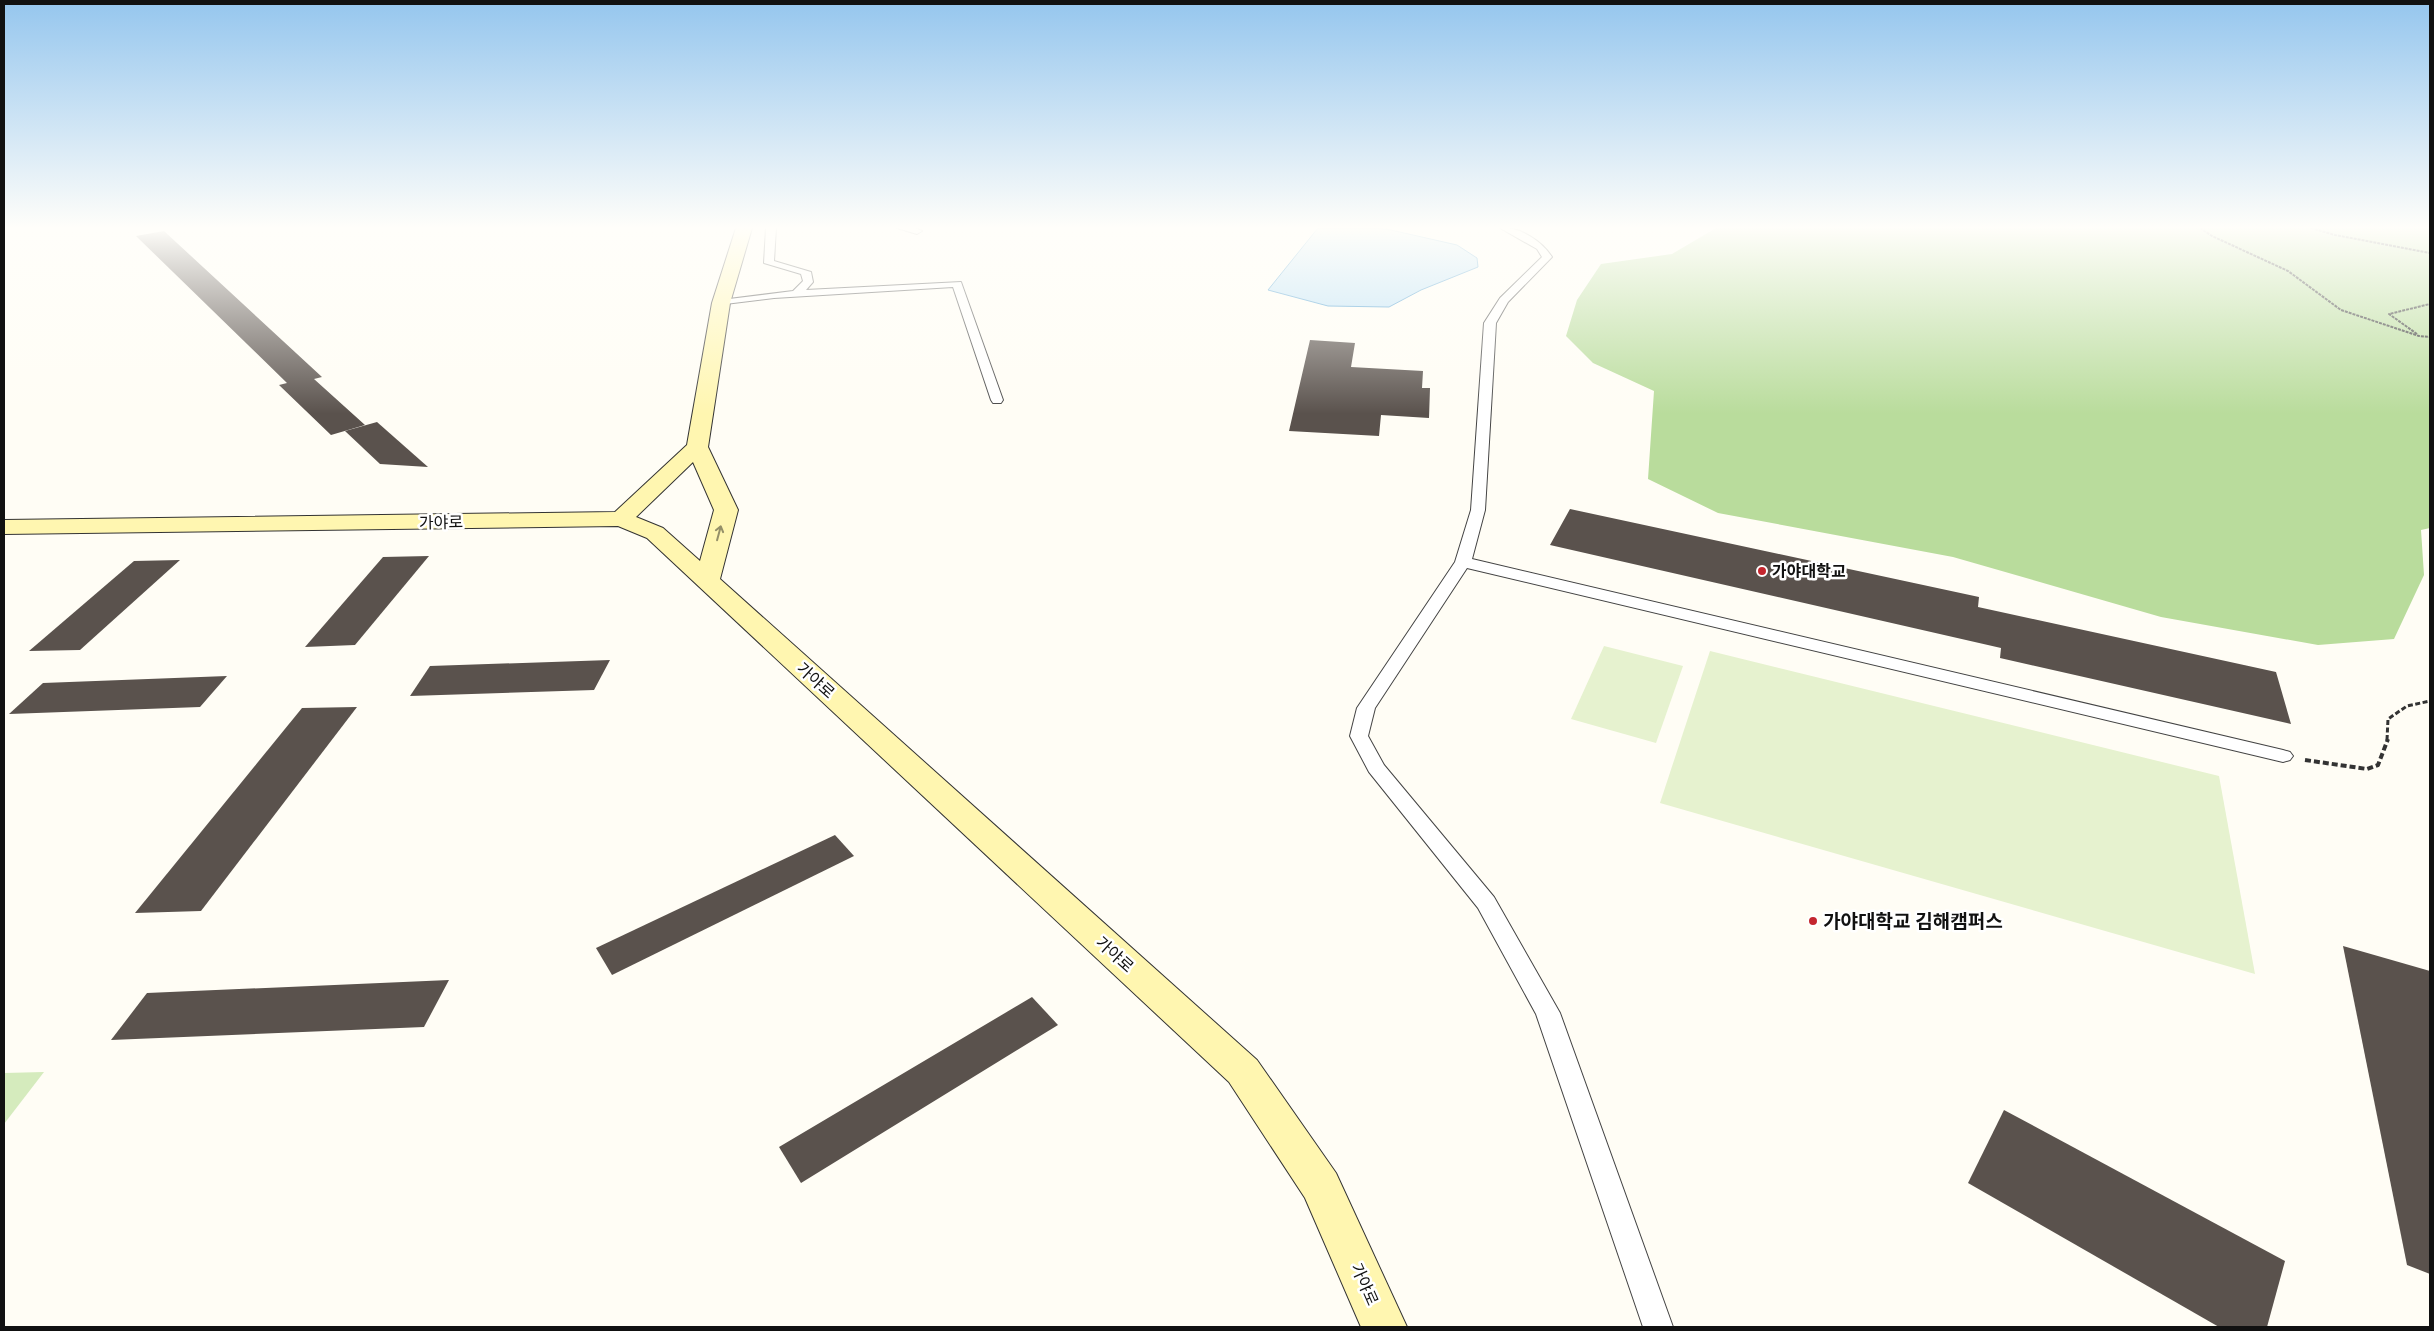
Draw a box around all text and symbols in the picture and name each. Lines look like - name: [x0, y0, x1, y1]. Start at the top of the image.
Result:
- street label: 가야로: [419, 511, 464, 533]
- one-way arrow: [715, 526, 725, 542]
- place label: 가야대학교: [1772, 560, 1846, 582]
- marker: 가야대학교: [1756, 565, 1768, 577]
- street label: 가야로: [792, 657, 840, 703]
- place label: 가야대학교 김해캠퍼스: [1823, 908, 2003, 934]
- marker: 가야대학교 김해캠퍼스: [1807, 915, 1819, 927]
- street label: 가야로: [1091, 931, 1139, 977]
- street label: 가야로: [1346, 1259, 1384, 1309]

